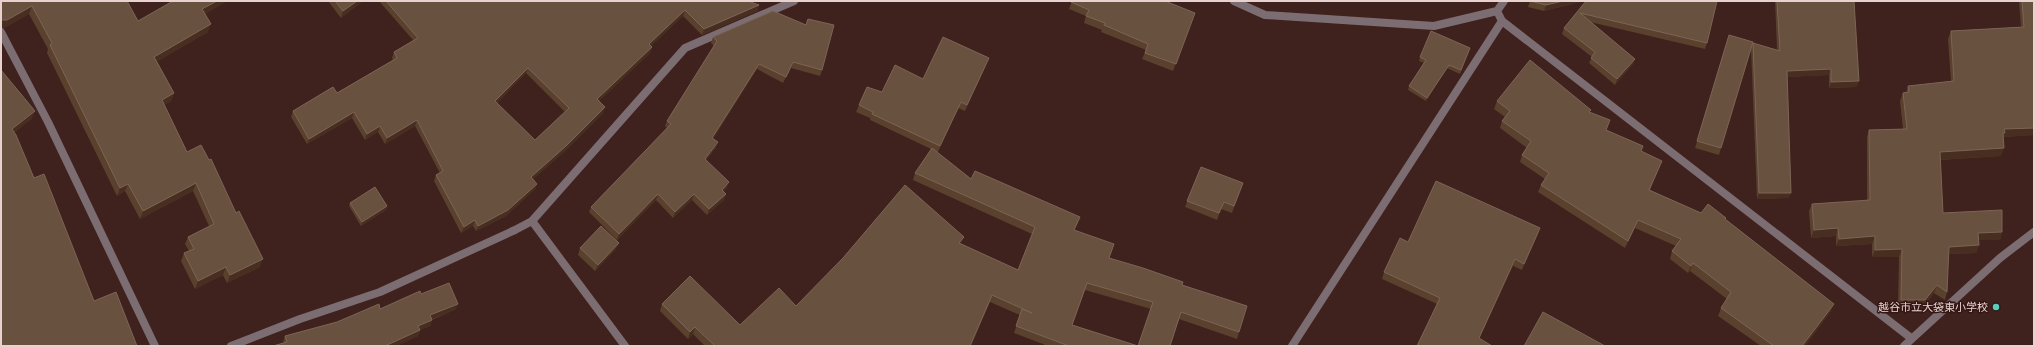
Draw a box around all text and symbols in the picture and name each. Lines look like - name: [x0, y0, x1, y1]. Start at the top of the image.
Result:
- place label: 越谷市立大袋東小学校: [1878, 300, 1988, 314]
- marker: 越谷市立大袋東小学校: [1991, 302, 2001, 312]

